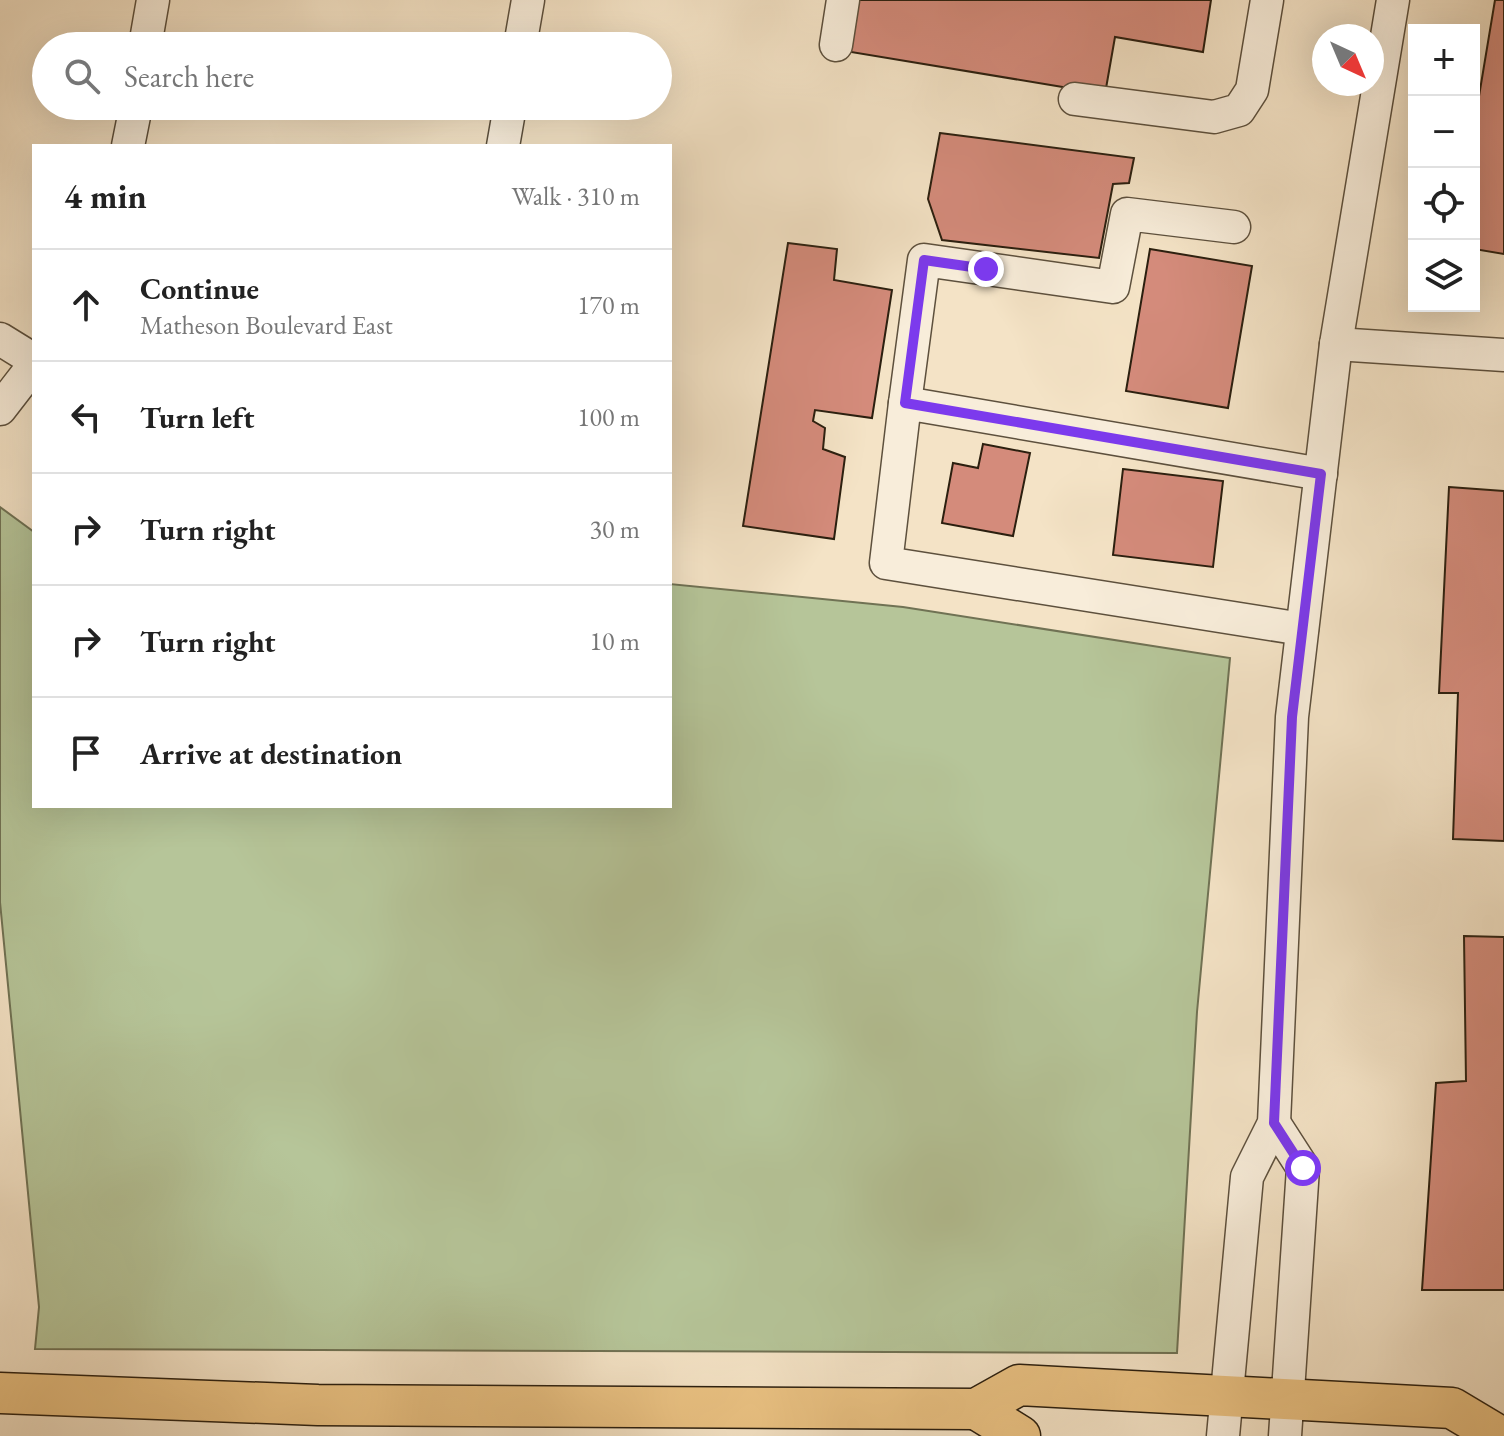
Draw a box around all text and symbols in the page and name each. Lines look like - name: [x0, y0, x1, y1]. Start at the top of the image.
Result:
- north arrow: [1312, 24, 1384, 96]
- map controls: [1408, 24, 1480, 312]
- button: +: [1408, 24, 1480, 96]
- search box: [32, 32, 672, 120]
- icon: search: [60, 54, 104, 98]
- text: Search here: [124, 57, 254, 96]
- button: −: [1408, 96, 1480, 168]
- button: locate: [1408, 168, 1480, 240]
- text: 4 min: [64, 174, 147, 218]
- text: Walk · 310 m: [512, 179, 640, 213]
- button: layers: [1408, 240, 1480, 312]
- route end: [968, 251, 1004, 287]
- text: Continue: [140, 269, 259, 308]
- icon: ahead: [64, 283, 108, 327]
- text: 170 m: [577, 288, 640, 322]
- text: Matheson Boulevard East: [140, 308, 393, 342]
- icon: left: [64, 395, 108, 439]
- text: Turn left: [140, 398, 254, 437]
- text: 100 m: [577, 400, 640, 434]
- icon: right: [64, 507, 108, 551]
- text: Turn right: [140, 510, 276, 549]
- text: 30 m: [590, 512, 640, 546]
- icon: right: [64, 619, 108, 663]
- text: Turn right: [140, 622, 276, 661]
- text: 10 m: [590, 624, 640, 658]
- icon: arrive: [64, 731, 108, 775]
- text: Arrive at destination: [140, 734, 402, 773]
- route start: [1285, 1150, 1321, 1186]

